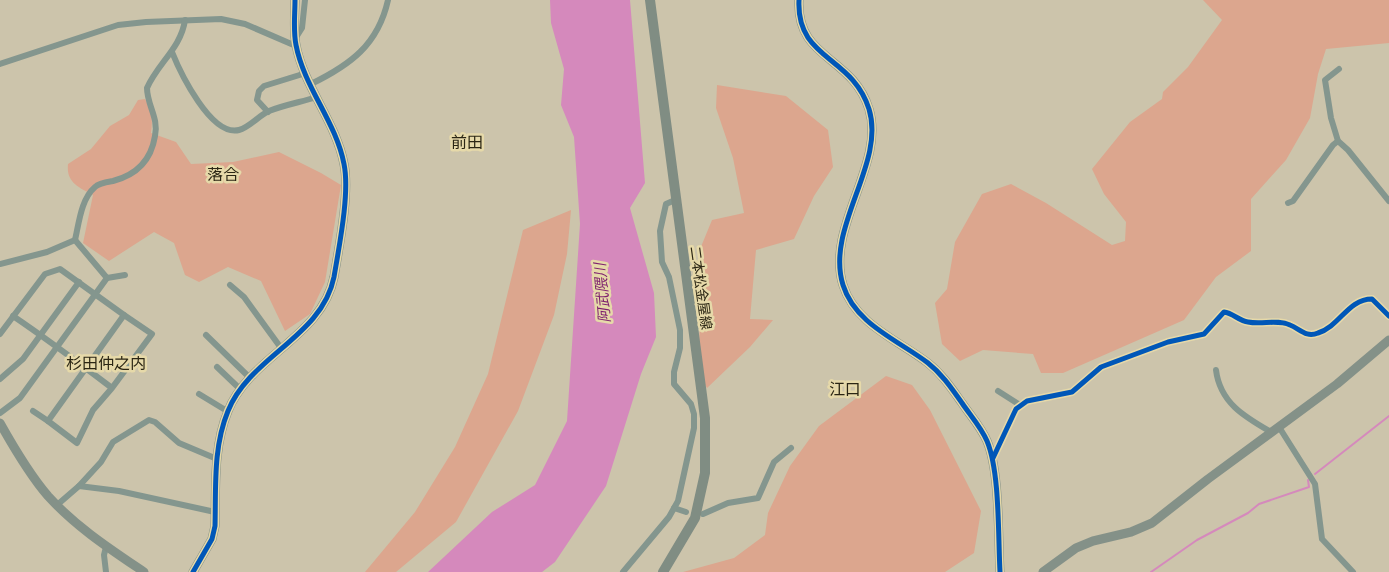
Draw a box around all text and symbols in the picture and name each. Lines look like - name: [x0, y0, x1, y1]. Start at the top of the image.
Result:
- district label: 前田: [451, 132, 483, 152]
- district label: 落合: [207, 164, 239, 184]
- street label: 二本松金屋線: [686, 245, 716, 331]
- water label: 阿武隈川: [590, 260, 614, 324]
- district label: 杉田仲之内: [66, 353, 146, 373]
- district label: 江口: [829, 379, 861, 399]

